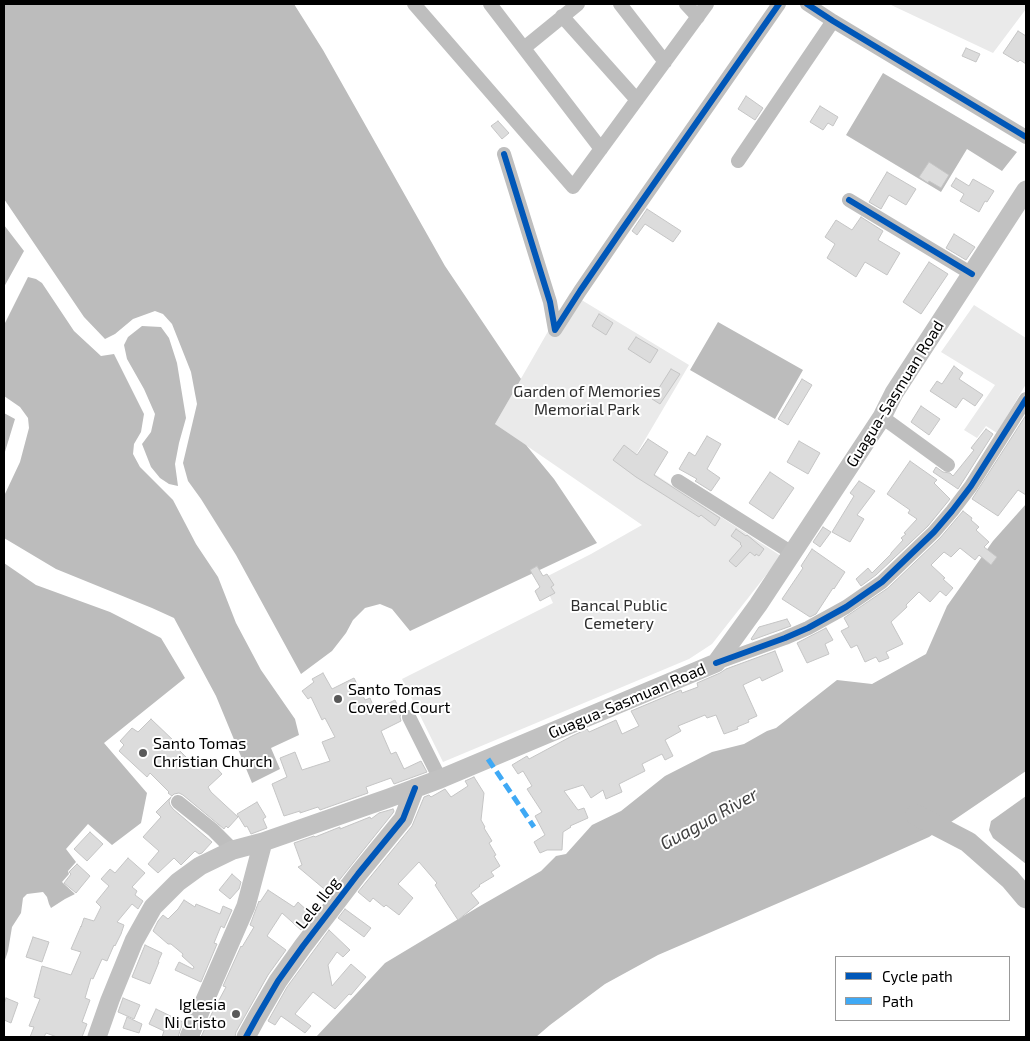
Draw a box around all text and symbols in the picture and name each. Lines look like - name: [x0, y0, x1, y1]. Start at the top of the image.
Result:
- street label: Guagua-Sasmuan Road: [842, 317, 948, 471]
- park label: Garden of Memories Memorial Park: [513, 382, 661, 420]
- park label: Bancal Public Cemetery: [570, 596, 668, 634]
- street label: Guagua-Sasmuan Road: [545, 659, 709, 743]
- place label: Santo Tomas Covered Court: [348, 680, 450, 718]
- marker: Santo Tomas Covered Court: [332, 693, 344, 705]
- place label: Santo Tomas Christian Church: [153, 734, 273, 772]
- marker: Santo Tomas Christian Church: [137, 747, 149, 759]
- water label: Guagua River: [656, 783, 762, 855]
- street label: Lele Ilog: [292, 873, 344, 933]
- legend: [835, 956, 1010, 1021]
- text: Cycle path: [882, 967, 953, 985]
- text: Path: [882, 992, 913, 1010]
- place label: Iglesia Ni Cristo: [164, 995, 226, 1033]
- marker: Iglesia Ni Cristo: [230, 1008, 242, 1020]

